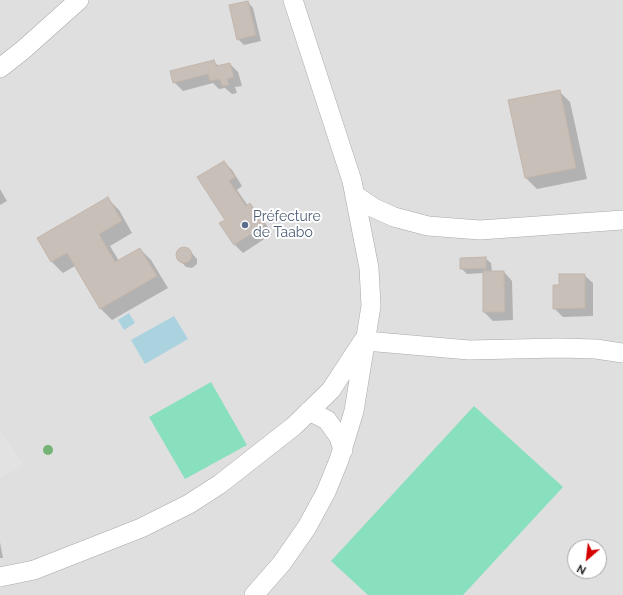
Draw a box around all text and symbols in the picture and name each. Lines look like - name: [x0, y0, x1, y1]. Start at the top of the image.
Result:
- place label: Préfecture de Taabo: [253, 209, 321, 242]
- marker: Préfecture de Taabo: [240, 220, 250, 230]
- north arrow: [567, 539, 607, 579]
- text: N: [575, 561, 588, 577]

